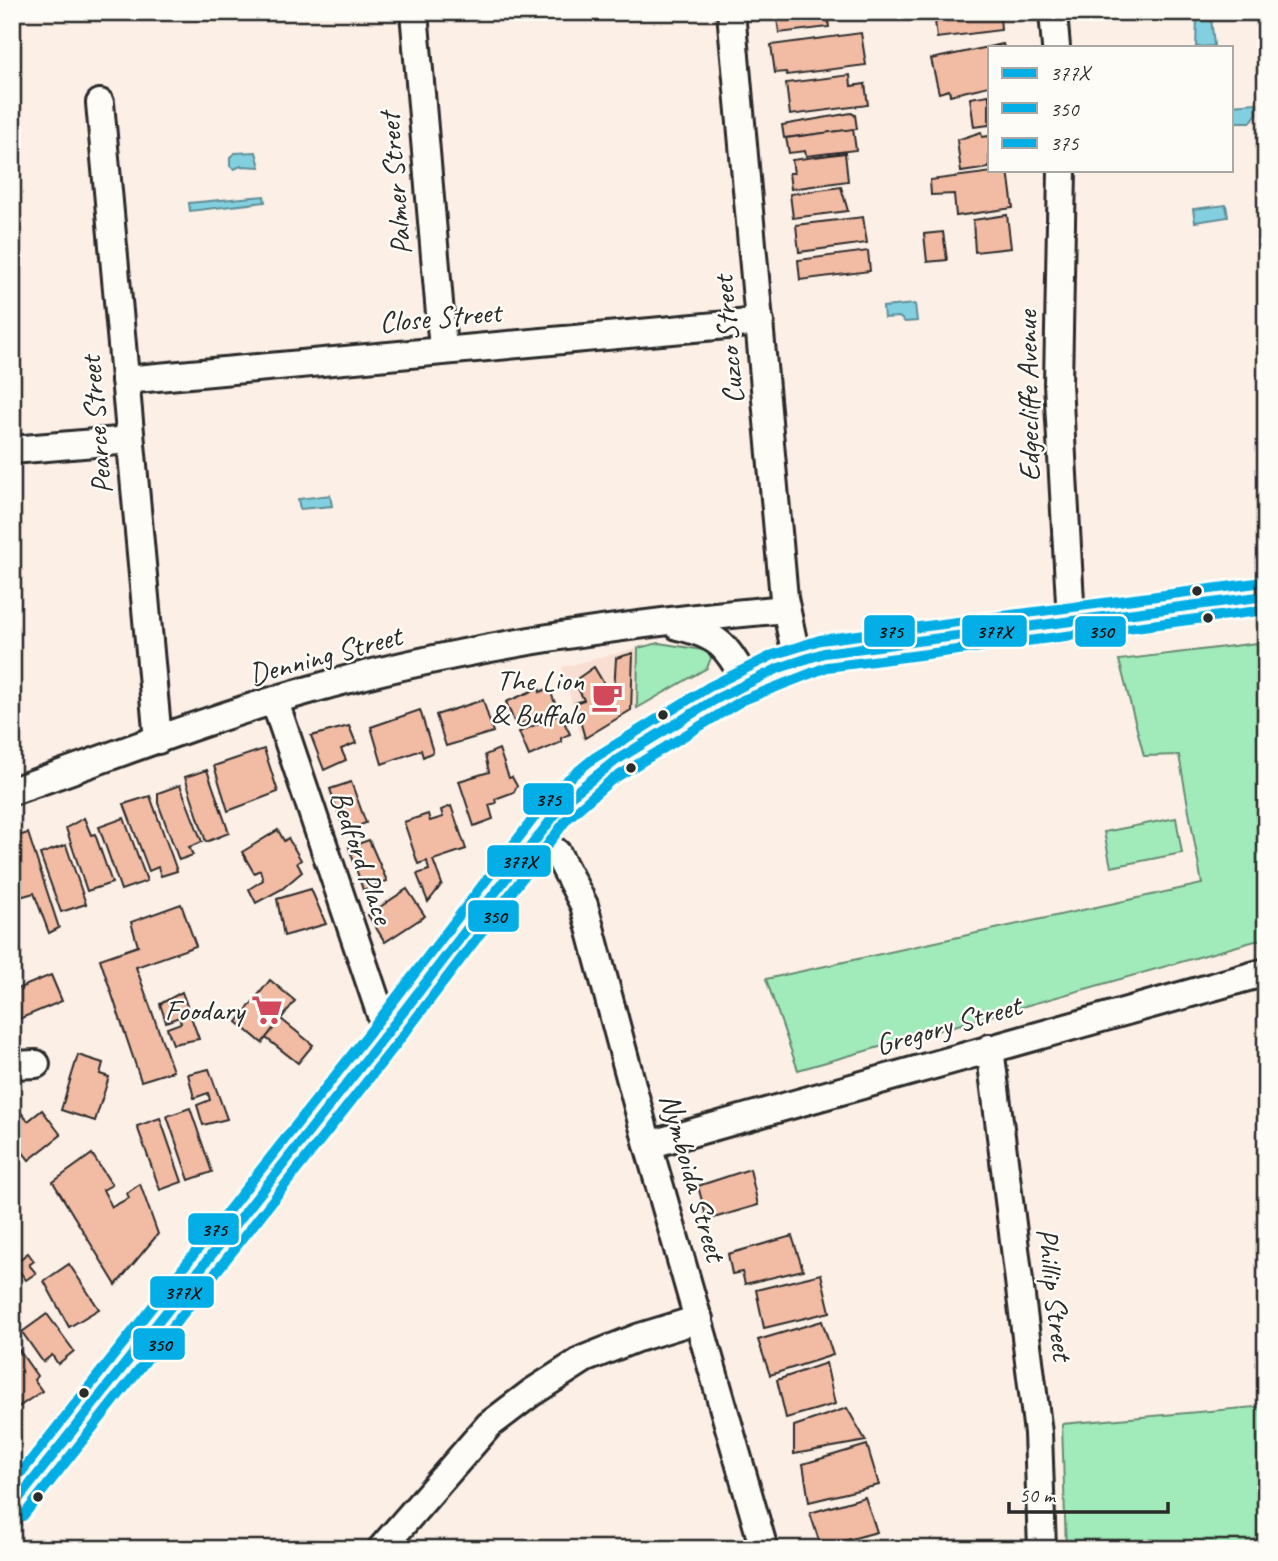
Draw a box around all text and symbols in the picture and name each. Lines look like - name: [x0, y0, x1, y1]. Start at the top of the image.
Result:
- legend: [988, 46, 1232, 172]
- text: 377X: [1050, 60, 1092, 86]
- text: 350: [1050, 96, 1080, 122]
- street label: Palmer Street: [370, 107, 420, 257]
- text: 375: [1050, 130, 1080, 156]
- street label: Cuzco Street: [703, 271, 753, 406]
- street label: Close Street: [378, 292, 505, 341]
- street label: Edgecliffe Avenue: [1007, 308, 1048, 482]
- street label: Pearce Street: [71, 351, 121, 495]
- unlabelled marker: [1190, 584, 1204, 598]
- unlabelled marker: [1201, 611, 1215, 625]
- line badge: 375: [863, 614, 916, 648]
- line badge: 377X: [961, 614, 1028, 648]
- line badge: 350: [1074, 615, 1127, 648]
- street label: Denning Street: [245, 616, 408, 694]
- text: 375: [877, 620, 904, 644]
- text: 377X: [976, 620, 1015, 644]
- text: 350: [1088, 620, 1116, 644]
- place label: The Lion & Buffalo: [490, 661, 585, 733]
- cafe icon: The Lion & Buffalo: [590, 680, 624, 714]
- unlabelled marker: [656, 708, 670, 722]
- unlabelled marker: [624, 761, 638, 775]
- line badge: 375: [522, 782, 575, 816]
- street label: Bedford Place: [321, 785, 403, 931]
- text: 375: [535, 788, 562, 812]
- line badge: 377X: [486, 844, 552, 878]
- text: 377X: [501, 850, 540, 874]
- line badge: 350: [467, 899, 520, 933]
- text: 350: [481, 905, 509, 929]
- street label: Gregory Street: [871, 985, 1028, 1064]
- place label: Foodary: [165, 991, 247, 1029]
- supermarket icon: Foodary: [250, 993, 284, 1027]
- street label: Nymboida Street: [651, 1089, 736, 1268]
- line badge: 375: [187, 1212, 240, 1246]
- text: 375: [201, 1218, 228, 1242]
- street label: Phillip Street: [1028, 1226, 1082, 1365]
- line badge: 377X: [149, 1275, 215, 1309]
- text: 377X: [164, 1281, 203, 1305]
- line badge: 350: [132, 1327, 186, 1361]
- text: 350: [146, 1333, 174, 1357]
- unlabelled marker: [77, 1386, 91, 1400]
- scale bar: [1009, 1470, 1168, 1514]
- text: 50 m: [1019, 1482, 1057, 1508]
- unlabelled marker: [31, 1490, 45, 1504]

